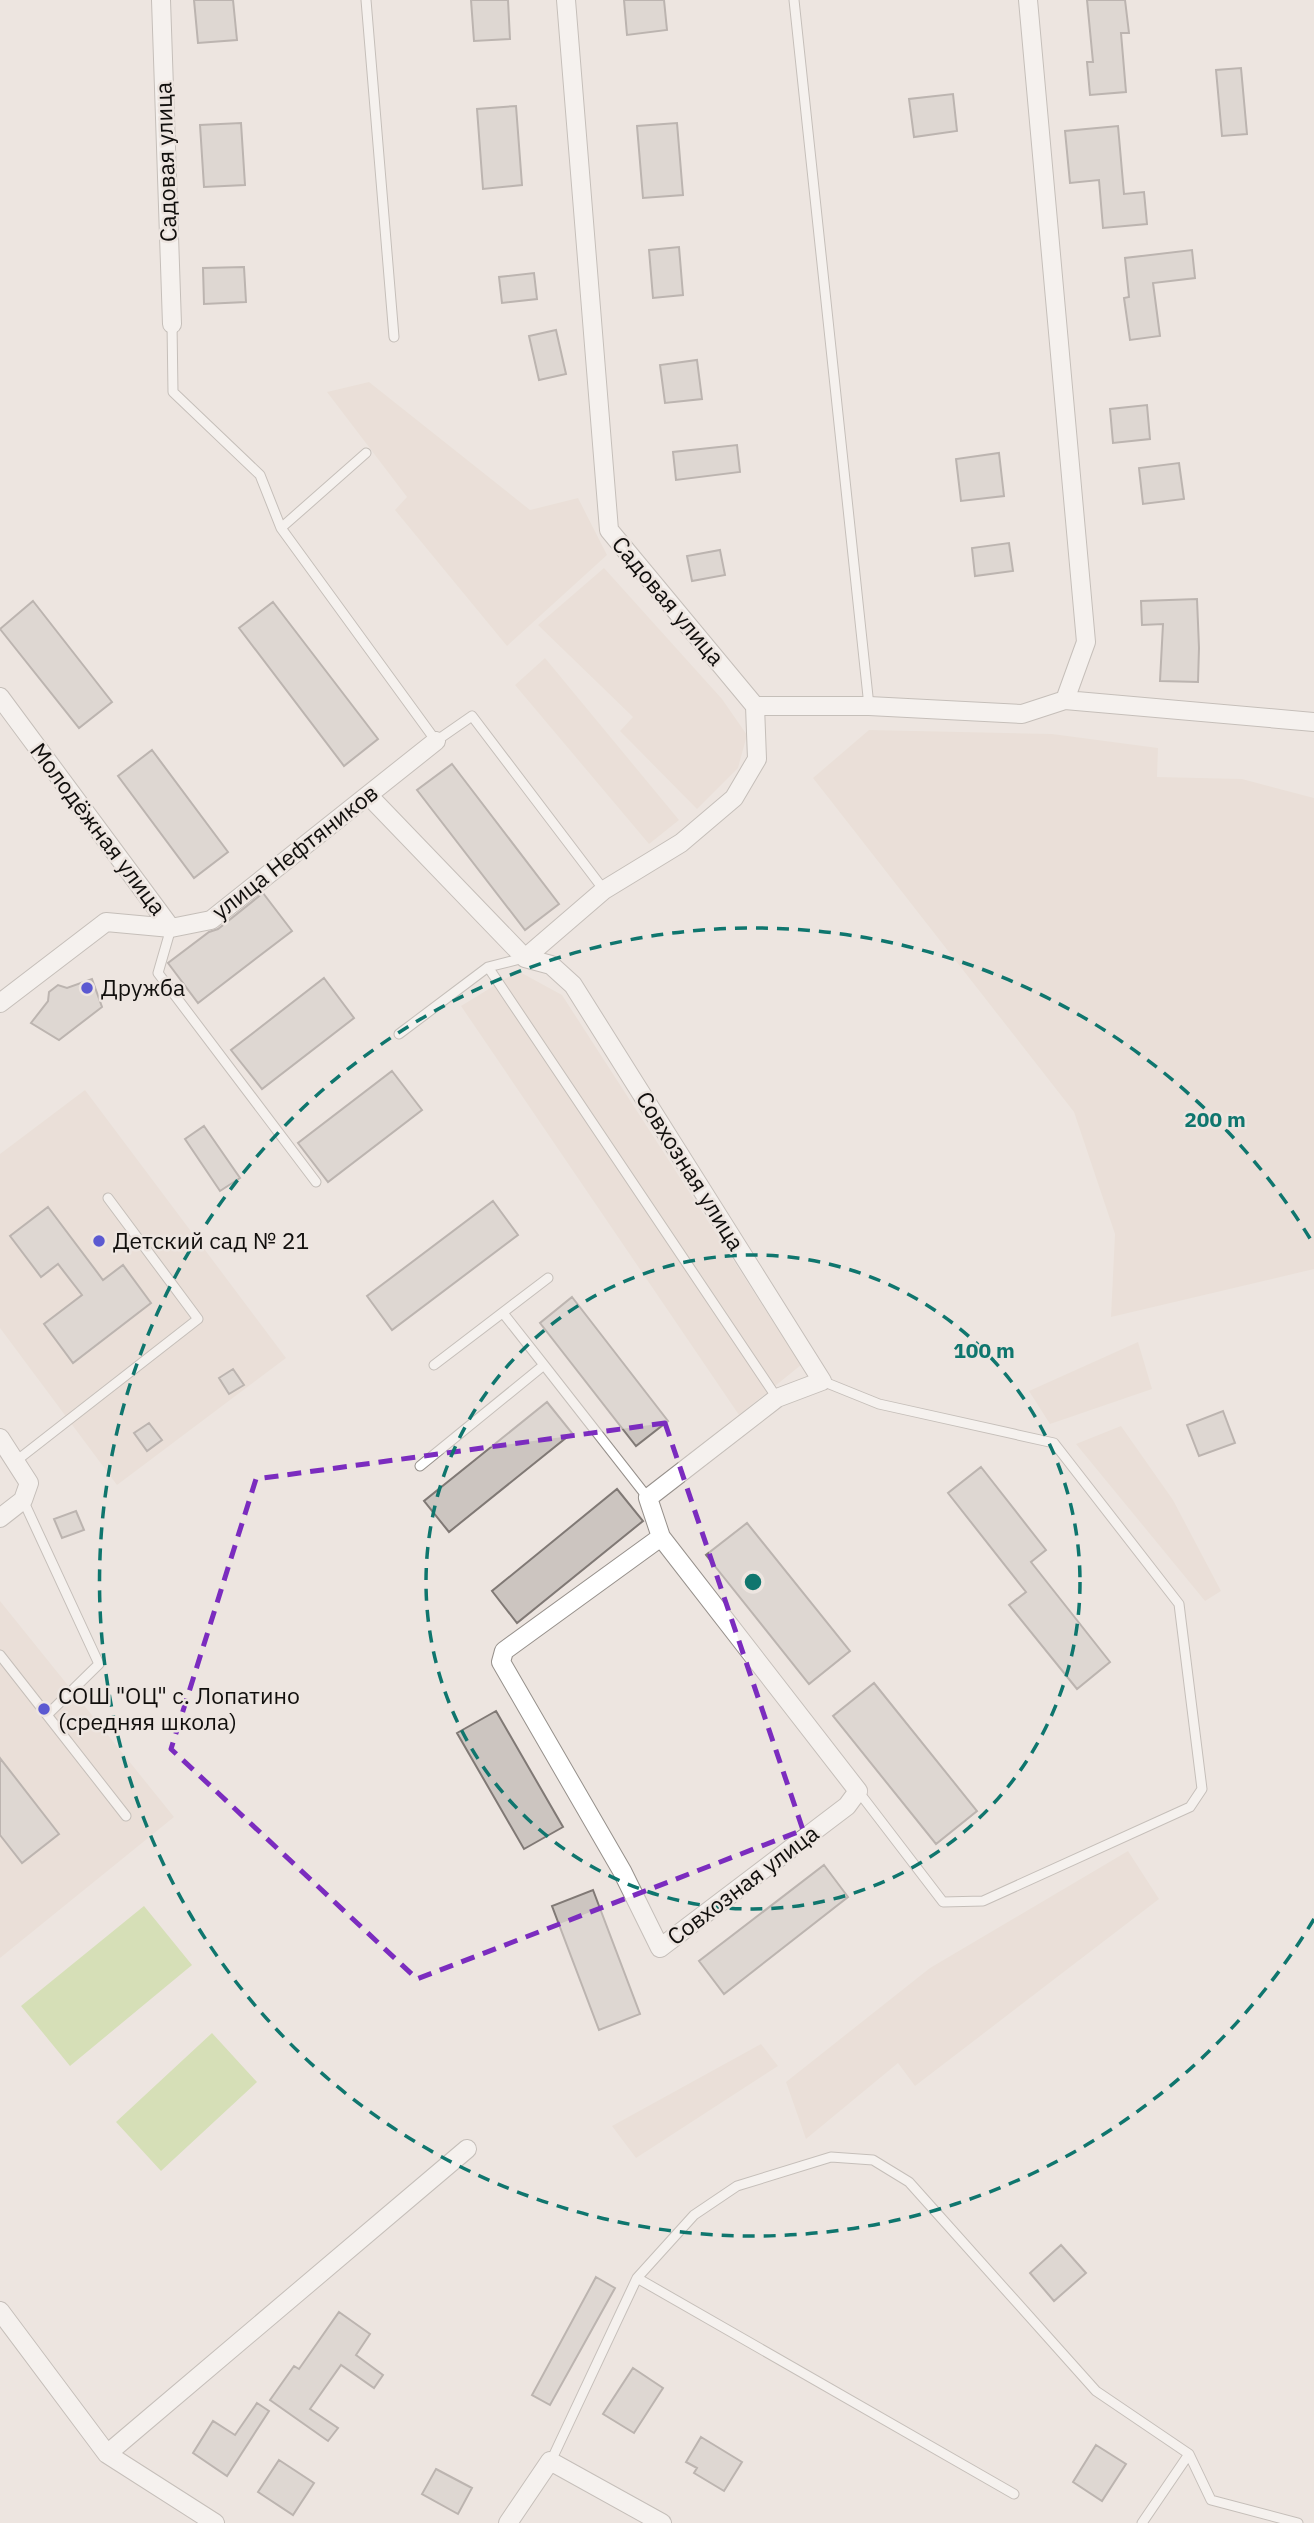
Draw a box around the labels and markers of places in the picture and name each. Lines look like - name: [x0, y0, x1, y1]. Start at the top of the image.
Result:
- place label: Дружба: [101, 972, 185, 1002]
- marker: Дружба: [79, 980, 95, 996]
- place label: Детский сад № 21: [113, 1225, 309, 1255]
- marker: Детский сад № 21: [91, 1233, 107, 1249]
- centre of rings: [741, 1570, 765, 1594]
- place label: СОШ "ОЦ" с. Лопатино (средняя школа): [58, 1680, 300, 1736]
- marker: СОШ "ОЦ" с. Лопатино (средняя школа): [36, 1701, 52, 1717]

